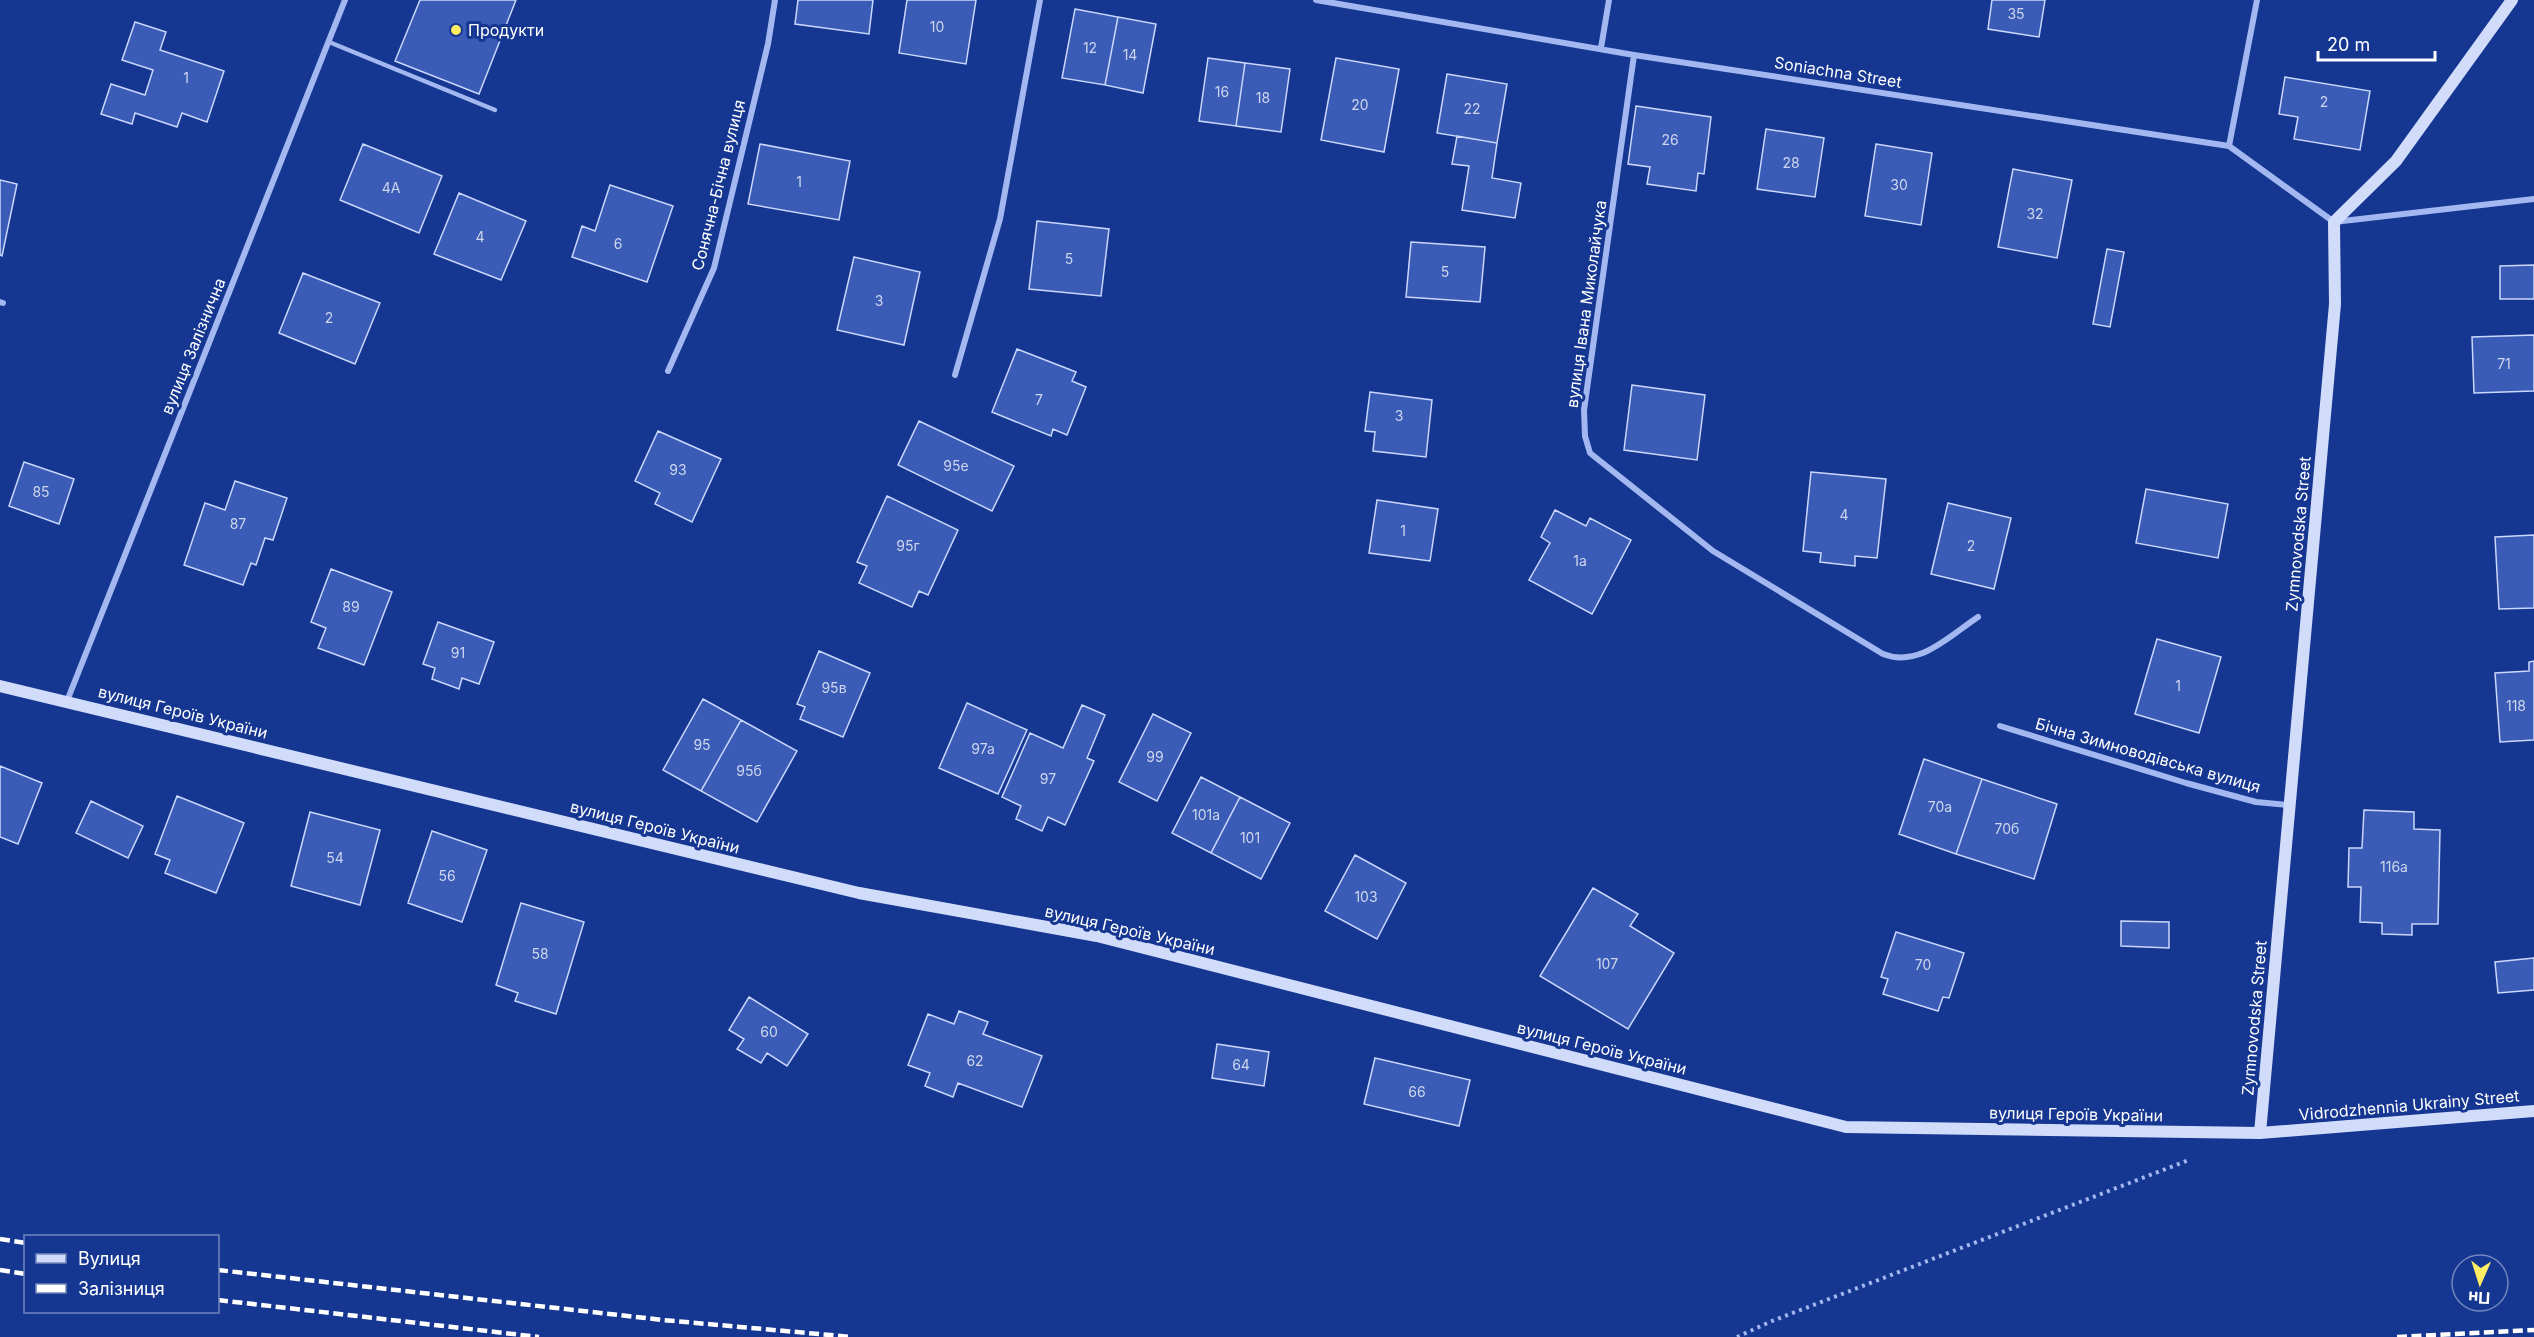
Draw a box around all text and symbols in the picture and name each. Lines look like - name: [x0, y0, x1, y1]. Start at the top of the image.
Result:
- house number: 35: [2007, 5, 2025, 22]
- house number: 10: [930, 18, 944, 35]
- place label: Продукти: [468, 20, 544, 40]
- marker: Продукти: [449, 23, 463, 37]
- scale bar: [2318, 24, 2435, 62]
- text: 20 m: [2327, 34, 2370, 55]
- house number: 12: [1083, 39, 1097, 56]
- house number: 14: [1123, 46, 1137, 63]
- street label: Soniachna Street: [1773, 52, 1903, 92]
- house number: 1: [183, 69, 189, 86]
- house number: 16: [1215, 83, 1229, 100]
- house number: 18: [1256, 89, 1270, 106]
- house number: 2: [2320, 93, 2328, 110]
- house number: 20: [1351, 96, 1369, 113]
- street label: Сонячна-Бічна вулиця: [687, 97, 749, 273]
- house number: 22: [1463, 100, 1481, 117]
- house number: 26: [1661, 131, 1679, 148]
- house number: 28: [1782, 154, 1800, 171]
- house number: 1: [796, 173, 802, 190]
- house number: 30: [1890, 176, 1908, 193]
- house number: 4А: [382, 179, 401, 196]
- street label: вулиця Івана Миколайчука: [1562, 199, 1610, 409]
- house number: 32: [2026, 205, 2044, 222]
- house number: 4: [475, 228, 485, 245]
- house number: 6: [614, 235, 622, 252]
- house number: 5: [1065, 250, 1073, 267]
- house number: 5: [1441, 263, 1449, 280]
- street label: вулиця Залізнична: [157, 275, 229, 417]
- house number: 3: [875, 292, 883, 309]
- house number: 2: [325, 309, 333, 326]
- house number: 71: [2497, 355, 2511, 372]
- house number: 7: [1035, 391, 1043, 408]
- house number: 3: [1395, 407, 1403, 424]
- street label: Zymnovodska Street: [2281, 456, 2315, 612]
- house number: 95е: [943, 457, 969, 474]
- house number: 93: [669, 461, 687, 478]
- house number: 85: [32, 483, 50, 500]
- house number: 4: [1839, 506, 1849, 523]
- house number: 87: [230, 515, 246, 532]
- house number: 1: [1400, 522, 1406, 539]
- house number: 95г: [896, 537, 920, 554]
- house number: 2: [1967, 537, 1975, 554]
- house number: 1а: [1573, 552, 1587, 569]
- house number: 89: [342, 598, 360, 615]
- house number: 91: [451, 644, 465, 661]
- house number: 1: [2175, 677, 2181, 694]
- house number: 95в: [821, 679, 847, 696]
- street label: вулиця Героїв України: [96, 681, 270, 743]
- house number: 118: [2506, 697, 2526, 714]
- street label: Бічна Зимноводівська вулиця: [2033, 713, 2263, 797]
- house number: 95: [693, 736, 711, 753]
- house number: 97а: [971, 740, 995, 757]
- house number: 99: [1146, 748, 1164, 765]
- house number: 95б: [736, 762, 762, 779]
- house number: 97: [1040, 770, 1056, 787]
- street label: вулиця Героїв України: [568, 796, 742, 858]
- house number: 70а: [1928, 798, 1952, 815]
- house number: 101а: [1192, 806, 1220, 823]
- house number: 70б: [1995, 820, 2019, 837]
- house number: 101: [1240, 829, 1260, 846]
- house number: 54: [326, 849, 344, 866]
- house number: 116а: [2380, 858, 2408, 875]
- house number: 56: [438, 867, 456, 884]
- house number: 103: [1354, 888, 1378, 905]
- street label: вулиця Героїв України: [1043, 901, 1217, 959]
- street label: Zymnovodska Street: [2237, 940, 2271, 1096]
- house number: 58: [531, 945, 549, 962]
- house number: 107: [1596, 955, 1618, 972]
- house number: 70: [1915, 956, 1931, 973]
- street label: вулиця Героїв України: [1515, 1017, 1689, 1079]
- house number: 60: [760, 1023, 778, 1040]
- house number: 62: [966, 1052, 984, 1069]
- house number: 64: [1232, 1056, 1250, 1073]
- house number: 66: [1408, 1083, 1426, 1100]
- street label: Vidrodzhennia Ukrainy Street: [2298, 1085, 2520, 1125]
- street label: вулиця Героїв України: [1989, 1102, 2163, 1126]
- legend: [24, 1235, 219, 1313]
- text: Вулиця: [78, 1248, 141, 1269]
- north arrow: [2450, 1253, 2510, 1313]
- text: Залізниця: [78, 1278, 165, 1299]
- text: Пн: [2468, 1287, 2491, 1309]

